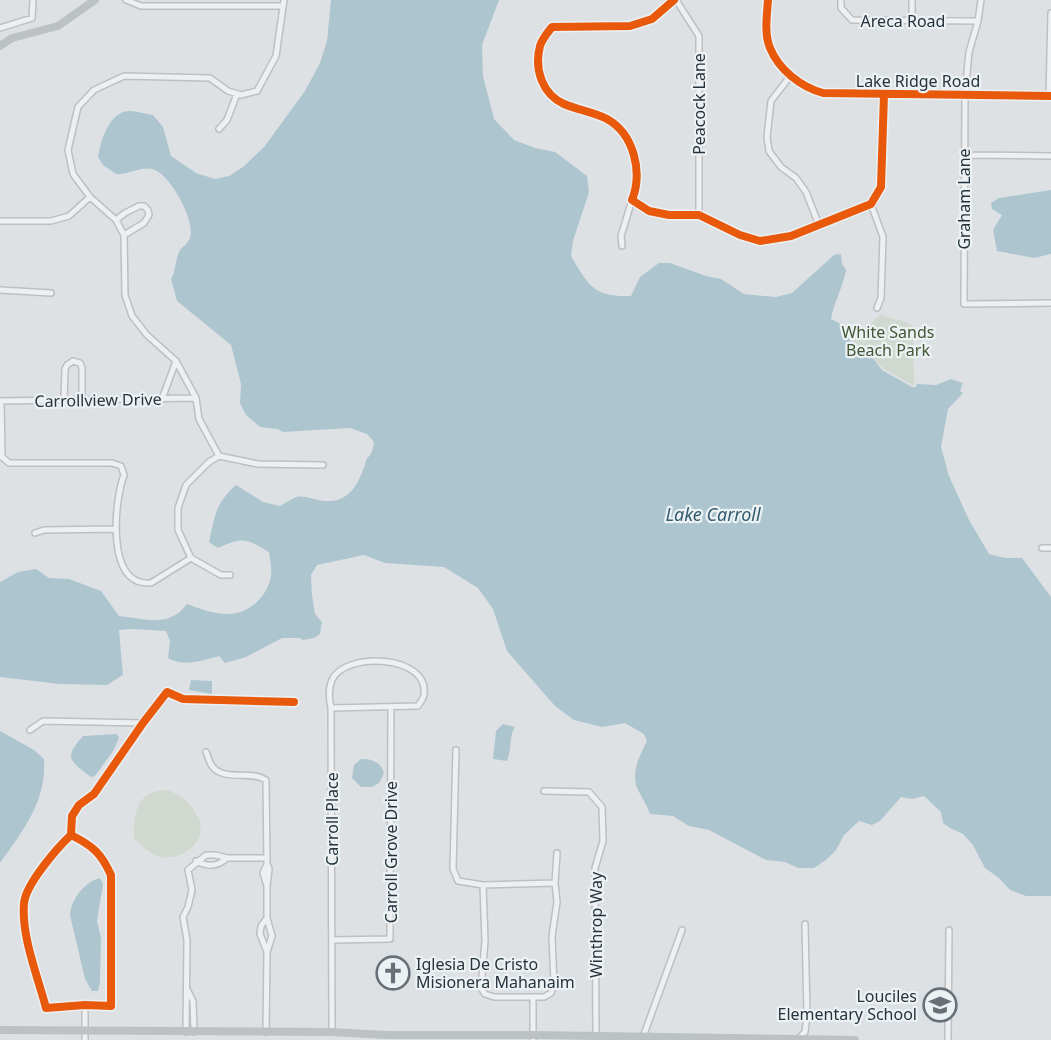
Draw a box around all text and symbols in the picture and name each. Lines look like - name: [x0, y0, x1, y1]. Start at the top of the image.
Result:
- street label: Areca Road: [861, 10, 945, 32]
- street label: Peacock Lane: [688, 53, 710, 155]
- street label: Lake Ridge Road: [856, 70, 980, 92]
- street label: Graham Lane: [953, 148, 975, 250]
- park label: White Sands Beach Park: [841, 321, 935, 361]
- street label: Carrollview Drive: [34, 388, 162, 412]
- water label: Lake Carroll: [665, 502, 761, 526]
- street label: Carroll Place: [321, 772, 343, 866]
- street label: Carroll Grove Drive: [380, 781, 402, 923]
- street label: Winthrop Way: [585, 871, 607, 978]
- place label: Iglesia De Cristo Misionera Mahanaim: [416, 953, 575, 993]
- church icon: Iglesia De Cristo Misionera Mahanaim: [375, 955, 411, 991]
- place label: Louciles Elementary School: [778, 985, 917, 1025]
- school or university icon: Louciles Elementary School: [922, 987, 958, 1023]

